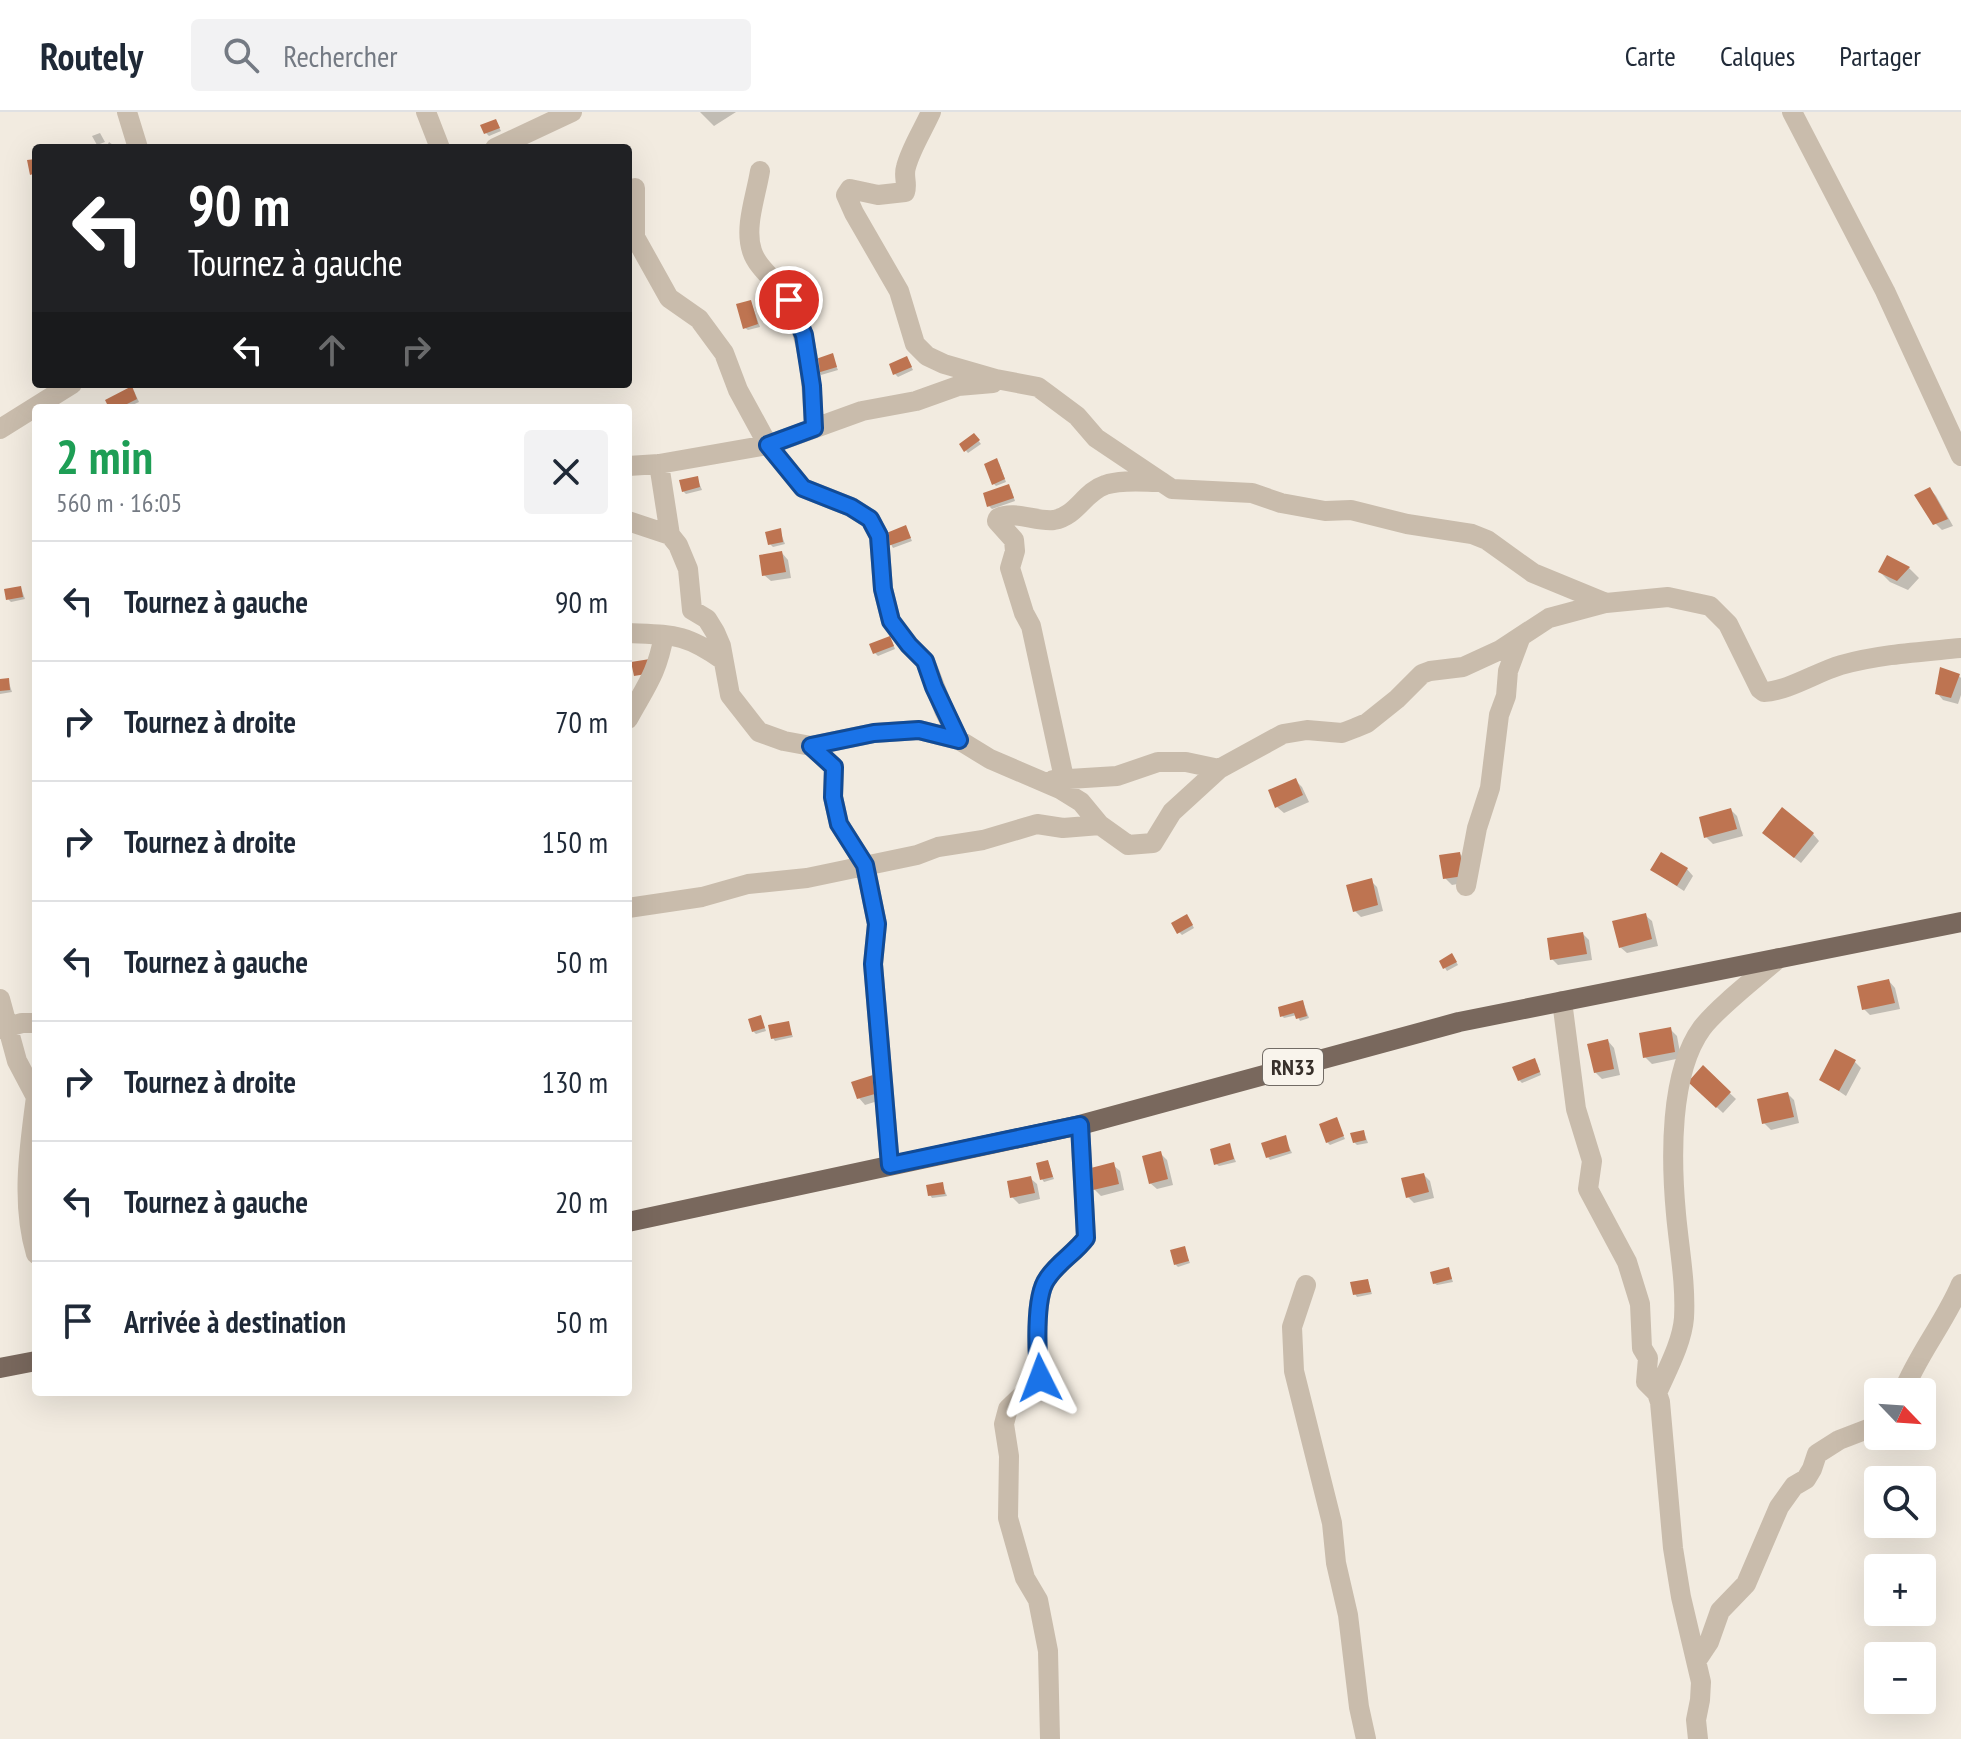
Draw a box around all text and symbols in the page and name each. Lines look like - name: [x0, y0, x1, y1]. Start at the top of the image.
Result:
- search box: [191, 19, 751, 91]
- text: Routely: [40, 31, 143, 80]
- icon: search: [219, 33, 263, 77]
- text: Rechercher: [283, 36, 398, 75]
- text: Carte: [1625, 37, 1676, 74]
- text: Calques: [1720, 37, 1795, 74]
- text: Partager: [1839, 37, 1921, 74]
- text: 90 m: [188, 169, 290, 241]
- icon: left: [56, 176, 160, 280]
- text: Tournez à gauche: [188, 239, 403, 286]
- pin: [755, 266, 823, 334]
- icon: arrive: [767, 278, 811, 322]
- icon: left: [226, 328, 270, 372]
- icon: ahead: [310, 328, 354, 372]
- icon: right: [394, 328, 438, 372]
- text: 2 min: [56, 425, 153, 487]
- button: close: [524, 430, 608, 514]
- text: 560 m · 16:05: [56, 486, 182, 519]
- icon: left: [56, 579, 100, 623]
- text: Tournez à gauche: [124, 582, 308, 621]
- text: 90 m: [555, 582, 608, 621]
- icon: right: [56, 699, 100, 743]
- text: Tournez à droite: [124, 702, 296, 741]
- text: 70 m: [555, 702, 608, 741]
- icon: right: [56, 819, 100, 863]
- text: Tournez à droite: [124, 822, 296, 861]
- text: 150 m: [542, 822, 608, 861]
- icon: left: [56, 939, 100, 983]
- text: Tournez à gauche: [124, 942, 308, 981]
- text: 50 m: [555, 942, 608, 981]
- road number: RN33: [1263, 1049, 1323, 1085]
- icon: right: [56, 1059, 100, 1103]
- text: Tournez à droite: [124, 1062, 296, 1101]
- text: 130 m: [542, 1062, 608, 1101]
- icon: left: [56, 1179, 100, 1223]
- text: Tournez à gauche: [124, 1182, 308, 1221]
- text: 20 m: [555, 1182, 608, 1221]
- icon: arrive: [56, 1299, 100, 1343]
- text: Arrivée à destination: [124, 1302, 346, 1341]
- text: 50 m: [555, 1302, 608, 1341]
- position arrow: [998, 1336, 1082, 1420]
- north arrow: [1864, 1378, 1936, 1450]
- map controls: [1864, 1378, 1936, 1714]
- button: search: [1864, 1466, 1936, 1538]
- button: +: [1864, 1554, 1936, 1626]
- button: −: [1864, 1642, 1936, 1714]

